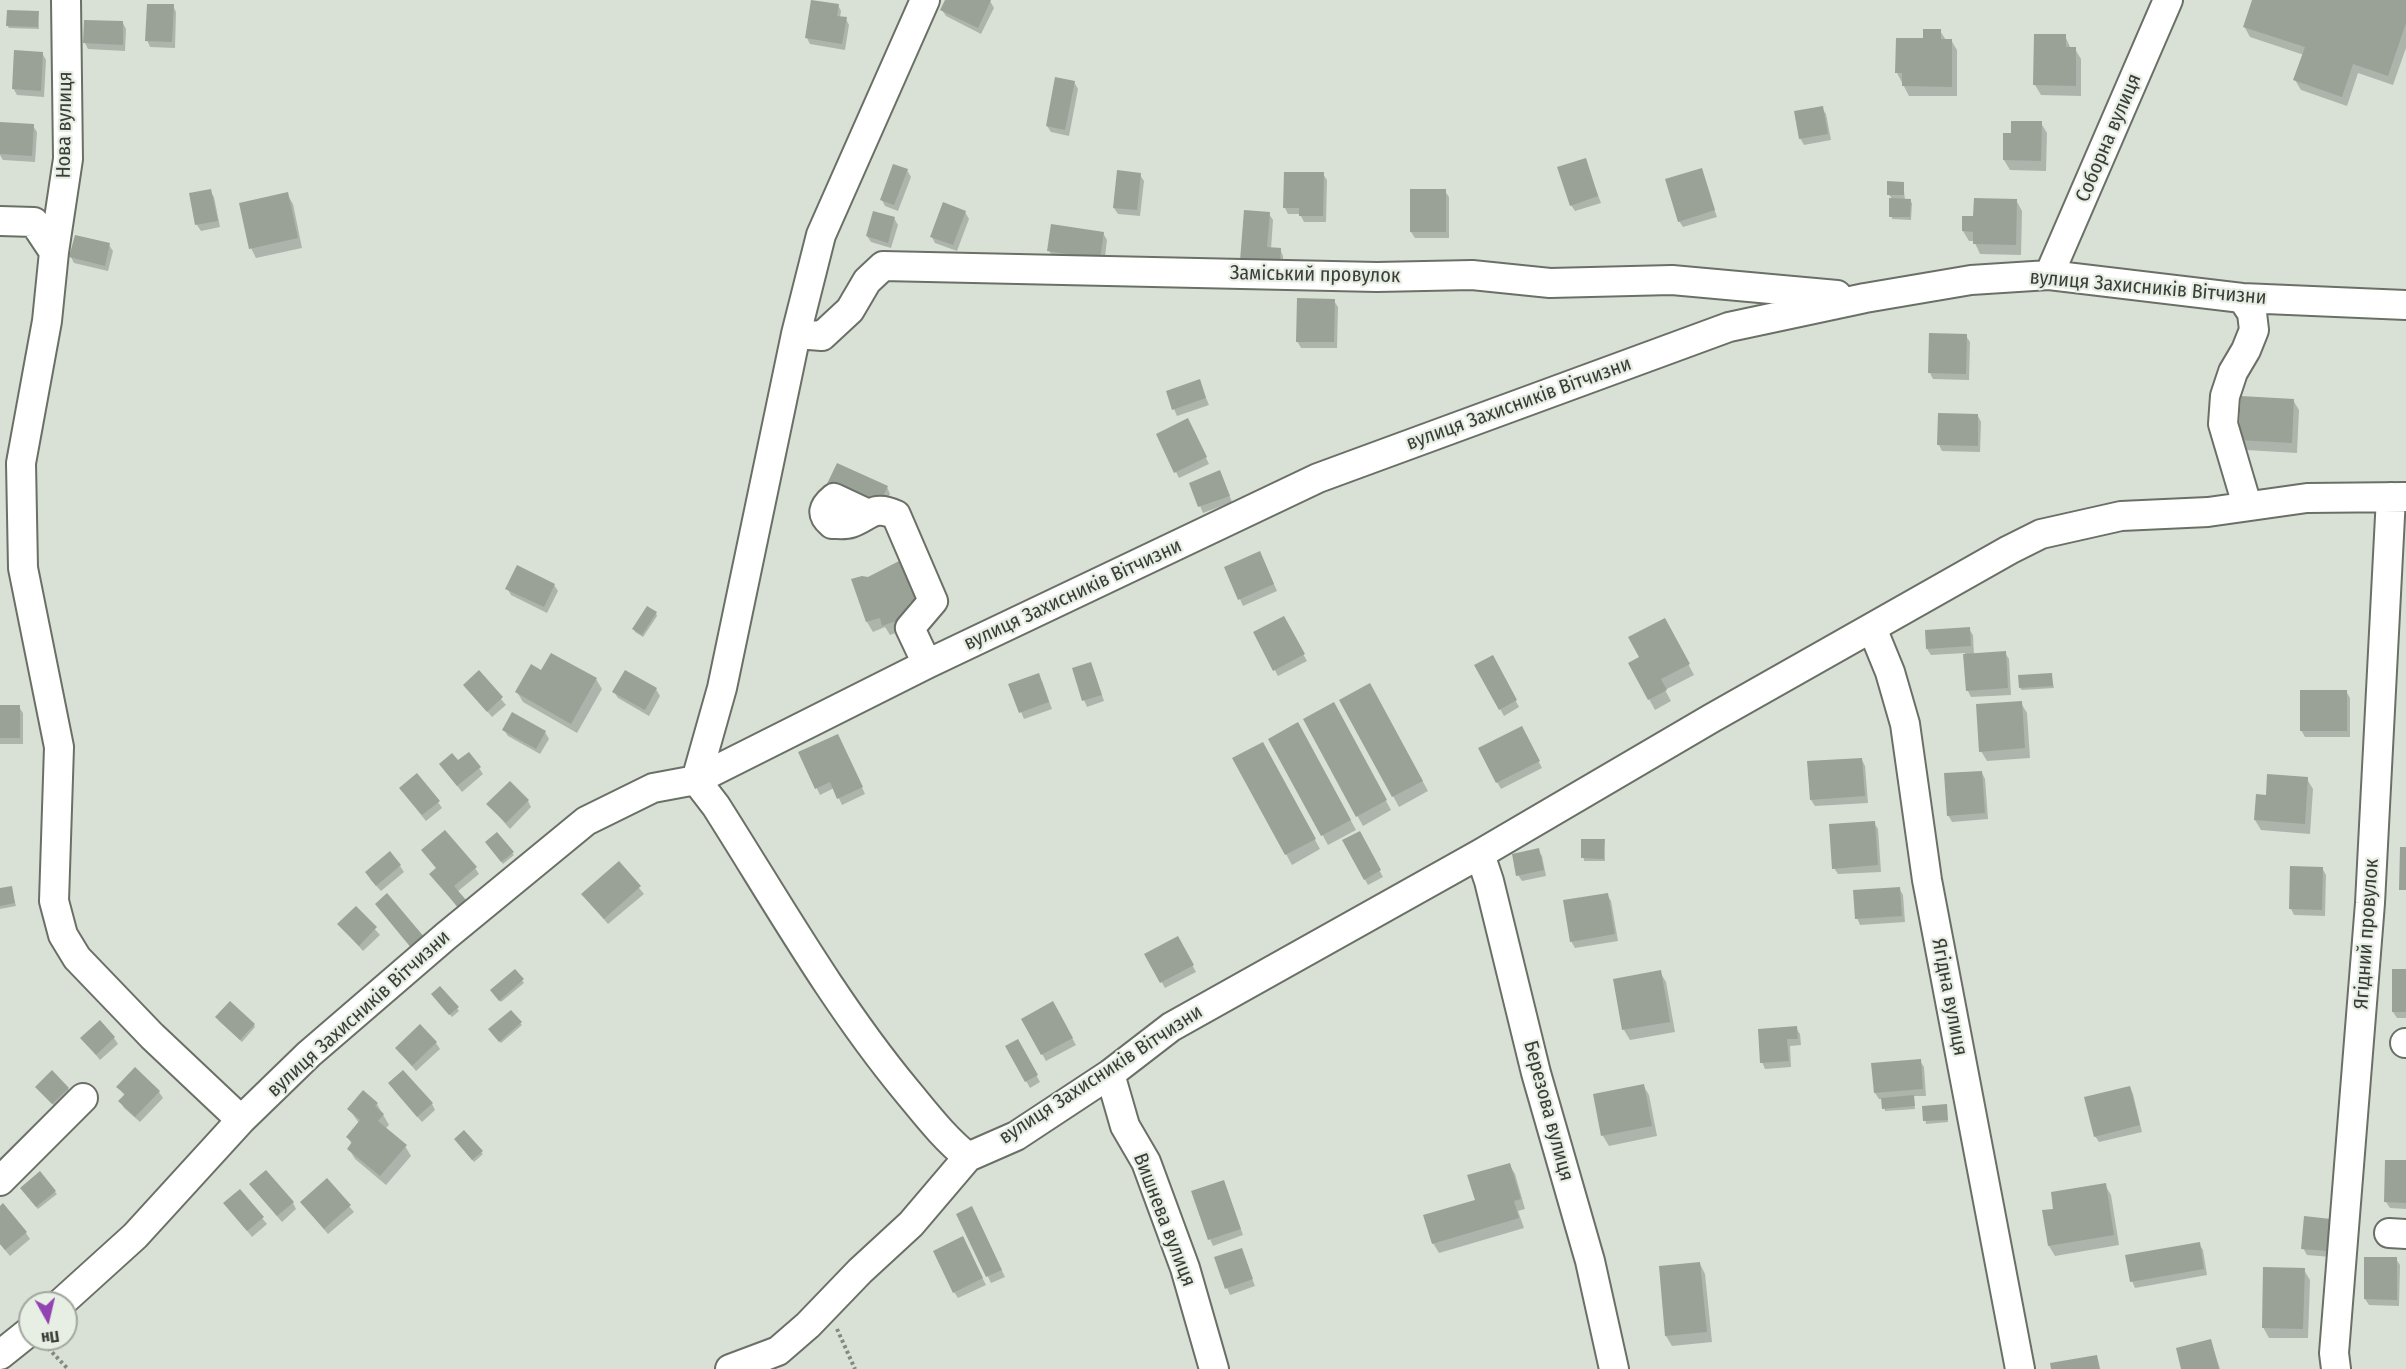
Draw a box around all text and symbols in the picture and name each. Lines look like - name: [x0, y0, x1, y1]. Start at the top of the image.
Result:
- street label: Соборна вулиця: [2071, 70, 2147, 206]
- street label: Нова вулиця: [52, 71, 78, 179]
- street label: Заміський провулок: [1230, 262, 1400, 288]
- street label: вулиця Захисників Вітчизни: [2029, 266, 2267, 310]
- street label: вулиця Захисників Вітчизни: [1403, 352, 1635, 456]
- street label: вулиця Захисників Вітчизни: [960, 534, 1186, 656]
- street label: Ягідний провулок: [2350, 858, 2384, 1010]
- street label: вулиця Захисників Вітчизни: [263, 926, 455, 1102]
- street label: Ягідна вулиця: [1926, 936, 1972, 1058]
- street label: вулиця Захисників Вітчизни: [995, 1000, 1207, 1150]
- street label: Березова вулиця: [1518, 1038, 1578, 1184]
- street label: Вишнева вулиця: [1128, 1150, 1200, 1290]
- north arrow: [18, 1291, 78, 1351]
- text: Пн: [40, 1327, 61, 1348]

